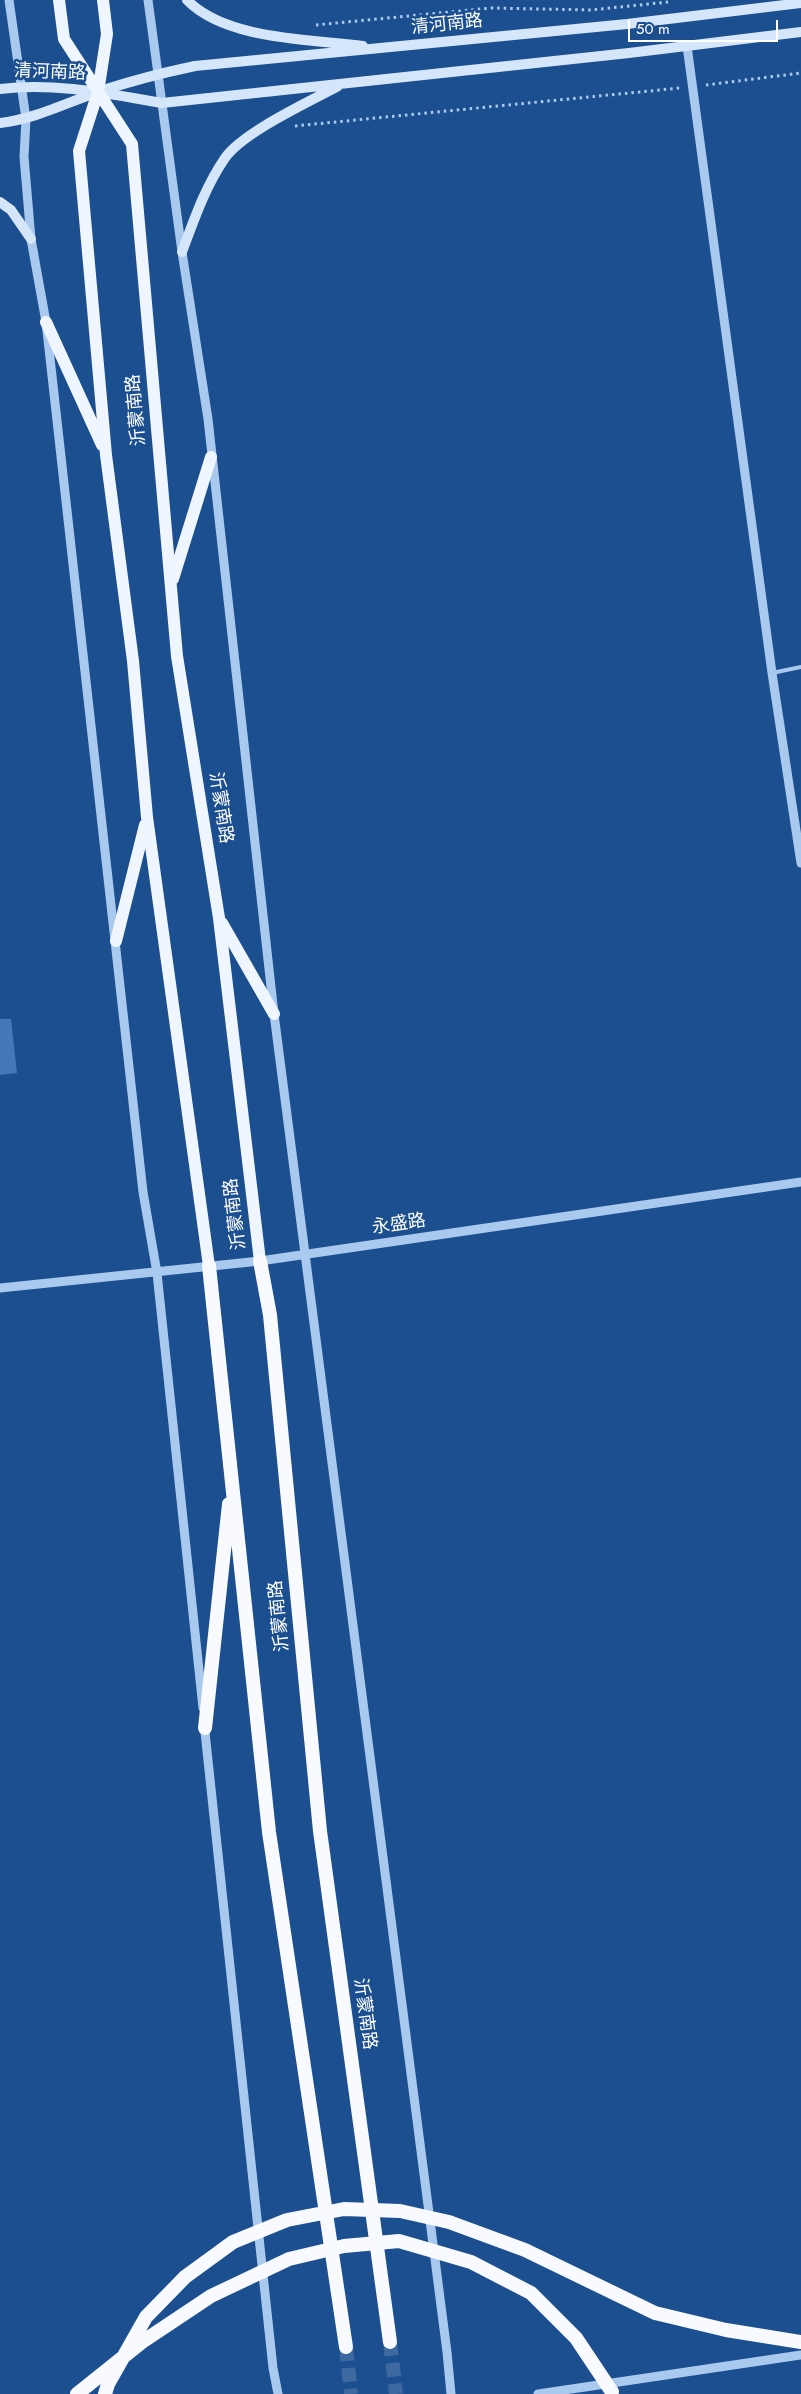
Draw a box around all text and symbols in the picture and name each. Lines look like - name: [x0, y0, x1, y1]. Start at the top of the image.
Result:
- street label: 清河南路: [410, 10, 484, 40]
- scale bar: [631, 10, 781, 42]
- text: 50 m: [636, 18, 670, 40]
- street label: 清河南路: [14, 61, 86, 85]
- street label: 沂蒙南路: [123, 373, 151, 447]
- street label: 沂蒙南路: [204, 771, 236, 845]
- street label: 沂蒙南路: [221, 1177, 251, 1251]
- street label: 永盛路: [371, 1211, 427, 1239]
- street label: 沂蒙南路: [265, 1579, 295, 1653]
- street label: 沂蒙南路: [348, 1977, 380, 2051]

